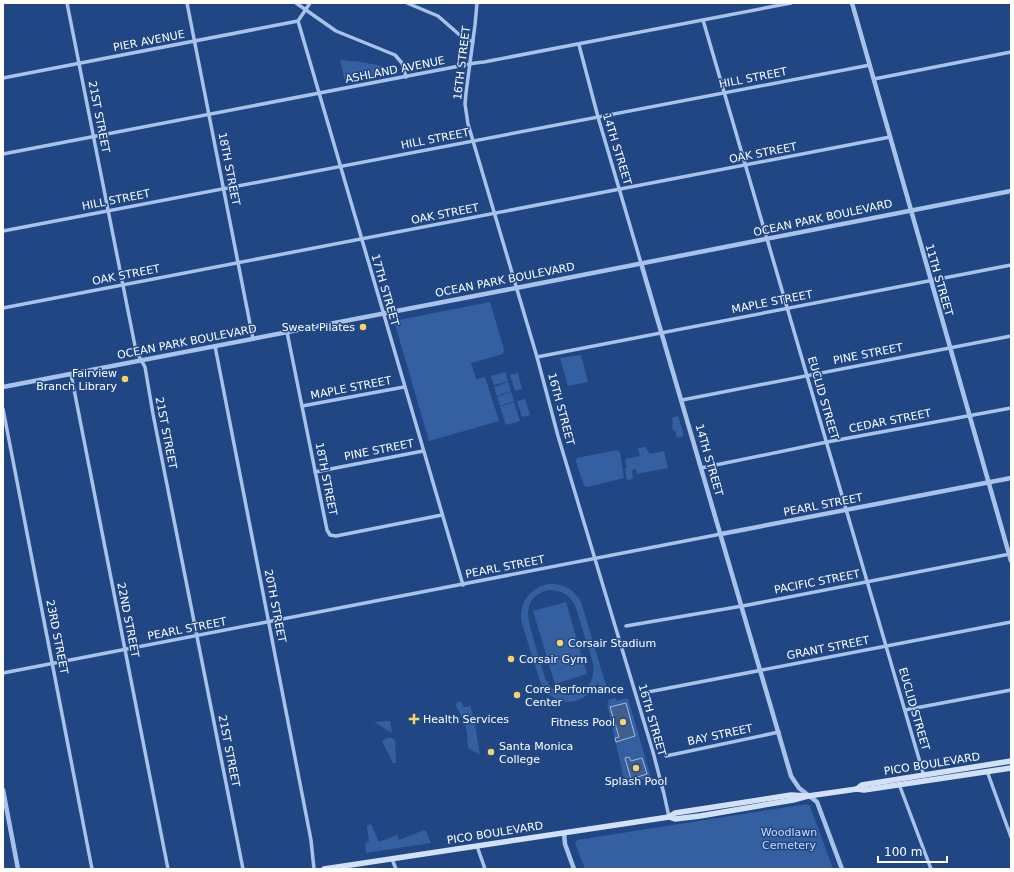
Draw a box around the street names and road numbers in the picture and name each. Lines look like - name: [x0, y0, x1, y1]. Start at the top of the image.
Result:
- street label: 16TH STREET: [451, 25, 473, 101]
- street label: PIER AVENUE: [112, 28, 186, 54]
- street label: ASHLAND AVENUE: [344, 54, 446, 86]
- street label: HILL STREET: [718, 65, 788, 91]
- street label: 21ST STREET: [86, 80, 112, 154]
- street label: 14TH STREET: [600, 111, 634, 187]
- street label: HILL STREET: [400, 126, 470, 152]
- street label: 18TH STREET: [216, 131, 243, 207]
- street label: OAK STREET: [728, 140, 798, 166]
- street label: HILL STREET: [81, 187, 151, 213]
- street label: OCEAN PARK BOULEVARD: [752, 197, 894, 239]
- street label: OAK STREET: [410, 201, 480, 227]
- street label: 11TH STREET: [922, 242, 956, 318]
- street label: 17TH STREET: [368, 252, 402, 328]
- street label: OCEAN PARK BOULEVARD: [434, 260, 576, 300]
- street label: OAK STREET: [91, 262, 161, 288]
- street label: MAPLE STREET: [730, 288, 814, 316]
- street label: OCEAN PARK BOULEVARD: [116, 322, 258, 362]
- street label: PINE STREET: [832, 341, 904, 367]
- street label: EUCLID STREET: [805, 355, 841, 441]
- street label: 16TH STREET: [545, 371, 577, 447]
- street label: MAPLE STREET: [309, 374, 393, 402]
- street label: 21ST STREET: [153, 396, 179, 470]
- street label: CEDAR STREET: [848, 407, 933, 435]
- street label: 14TH STREET: [692, 422, 726, 498]
- street label: PINE STREET: [343, 437, 415, 463]
- street label: 18TH STREET: [313, 441, 340, 517]
- street label: PEARL STREET: [782, 491, 864, 519]
- street label: PEARL STREET: [464, 553, 546, 581]
- street label: PACIFIC STREET: [773, 567, 861, 597]
- street label: 20TH STREET: [262, 568, 289, 644]
- street label: 22ND STREET: [114, 581, 142, 659]
- street label: 23RD STREET: [43, 599, 71, 676]
- street label: PEARL STREET: [146, 615, 228, 643]
- street label: GRANT STREET: [786, 634, 871, 662]
- street label: EUCLID STREET: [896, 666, 932, 752]
- street label: 16TH STREET: [635, 682, 669, 758]
- street label: 21ST STREET: [216, 714, 242, 788]
- street label: BAY STREET: [686, 722, 754, 748]
- street label: PICO BOULEVARD: [883, 750, 981, 778]
- street label: PICO BOULEVARD: [446, 819, 544, 847]

